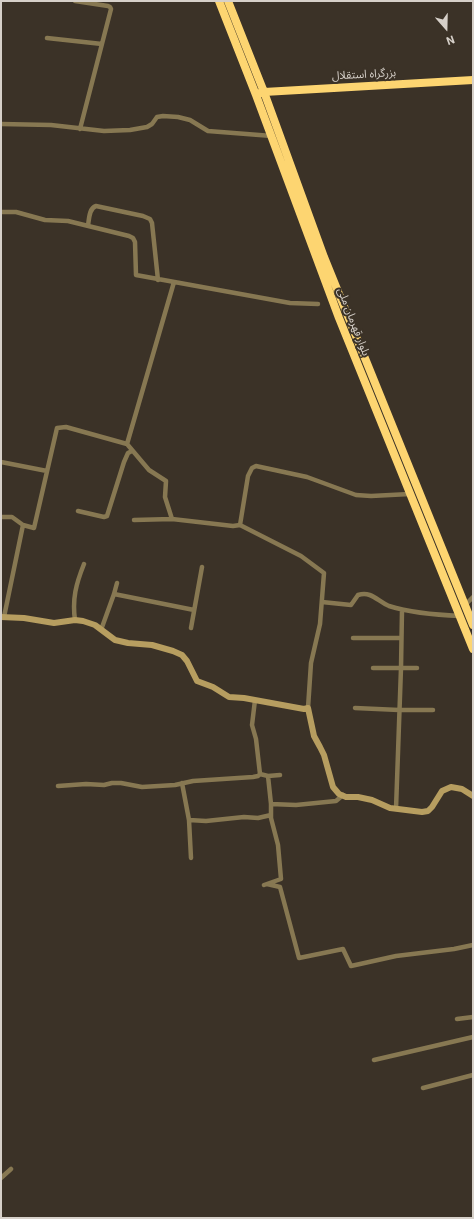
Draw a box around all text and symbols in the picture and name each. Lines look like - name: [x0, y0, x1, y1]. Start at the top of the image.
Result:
- north arrow: [426, 8, 466, 48]
- text: N: [444, 32, 456, 47]
- street label: بزرگراه استقلال: [332, 67, 396, 83]
- street label: بلوار قهرمان ملی: [334, 286, 372, 358]

